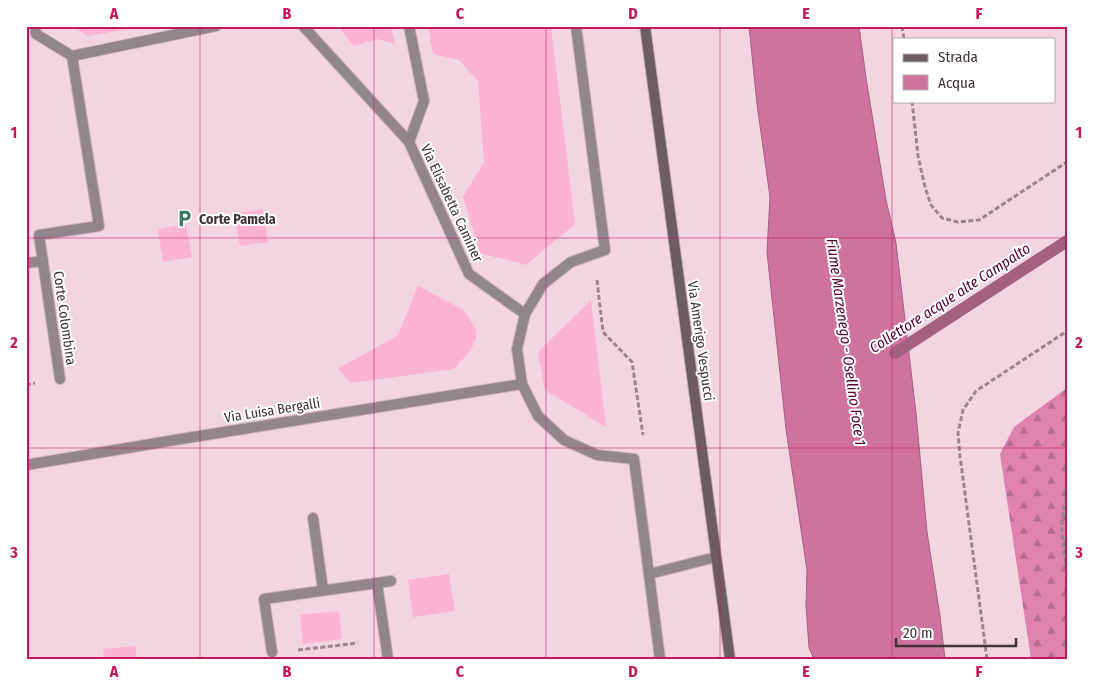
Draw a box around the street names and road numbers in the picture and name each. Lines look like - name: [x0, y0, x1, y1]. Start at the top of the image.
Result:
- street label: Via Elisabetta Caminer: [417, 142, 486, 265]
- street label: Corte Colombina: [49, 270, 80, 366]
- street label: Via Amerigo Vespucci: [684, 280, 717, 402]
- street label: Via Luisa Bergalli: [223, 395, 321, 426]

